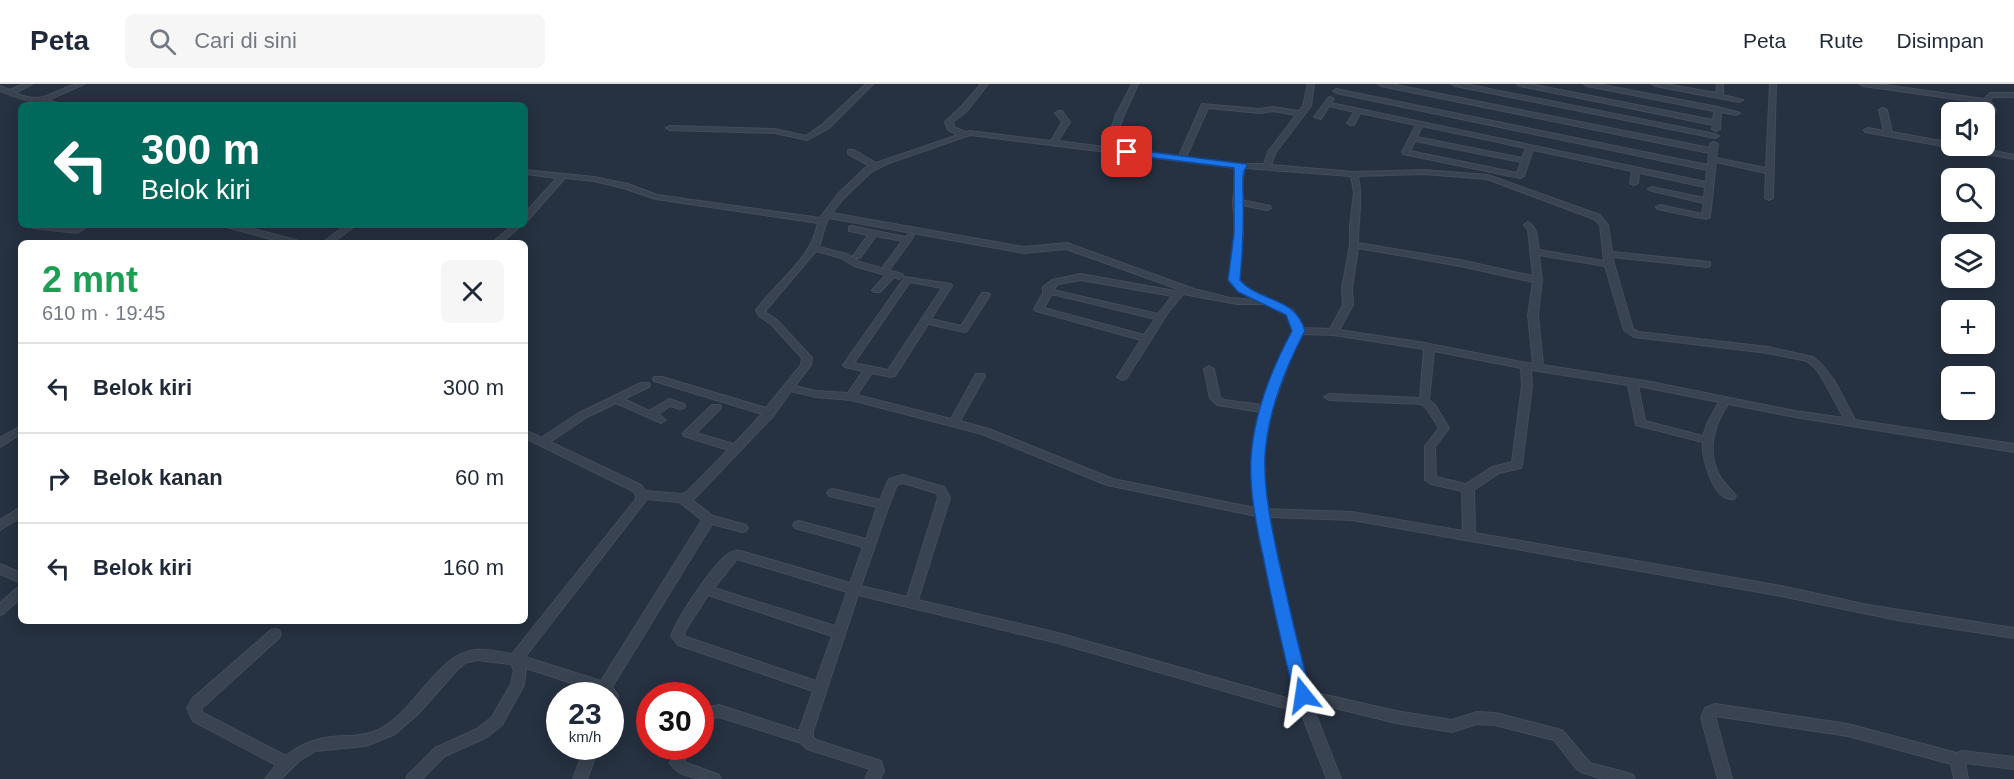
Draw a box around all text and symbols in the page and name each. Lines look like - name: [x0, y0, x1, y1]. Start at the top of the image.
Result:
- search box: [125, 14, 545, 68]
- text: Peta: [30, 25, 89, 56]
- icon: search: [146, 25, 179, 58]
- text: Cari di sini: [194, 28, 297, 53]
- text: Peta: [1743, 29, 1786, 52]
- text: Rute: [1819, 29, 1863, 52]
- text: Disimpan: [1896, 29, 1984, 52]
- map controls: [1941, 102, 1995, 420]
- button: sound: [1941, 102, 1995, 156]
- icon: left: [42, 126, 120, 204]
- text: 300 m: [141, 126, 260, 173]
- pin: [1101, 126, 1152, 177]
- icon: arrive: [1110, 135, 1143, 168]
- button: search: [1941, 168, 1995, 222]
- text: Belok kiri: [141, 175, 251, 205]
- button: layers: [1941, 234, 1995, 288]
- text: 2 mnt: [42, 259, 138, 300]
- button: close: [441, 260, 504, 323]
- button: +: [1941, 300, 1995, 354]
- text: 610 m · 19:45: [42, 302, 165, 324]
- button: −: [1941, 366, 1995, 420]
- icon: left: [42, 372, 75, 405]
- text: Belok kiri: [93, 375, 192, 400]
- text: 300 m: [443, 375, 504, 400]
- icon: right: [42, 462, 75, 495]
- text: Belok kanan: [93, 465, 223, 490]
- text: 60 m: [455, 465, 504, 490]
- icon: left: [42, 552, 75, 585]
- text: Belok kiri: [93, 555, 192, 580]
- text: 160 m: [443, 555, 504, 580]
- position arrow: [1271, 663, 1335, 727]
- speed limit sign: 30: [636, 682, 714, 760]
- text: 23: [568, 697, 602, 730]
- text: km/h: [569, 728, 601, 745]

